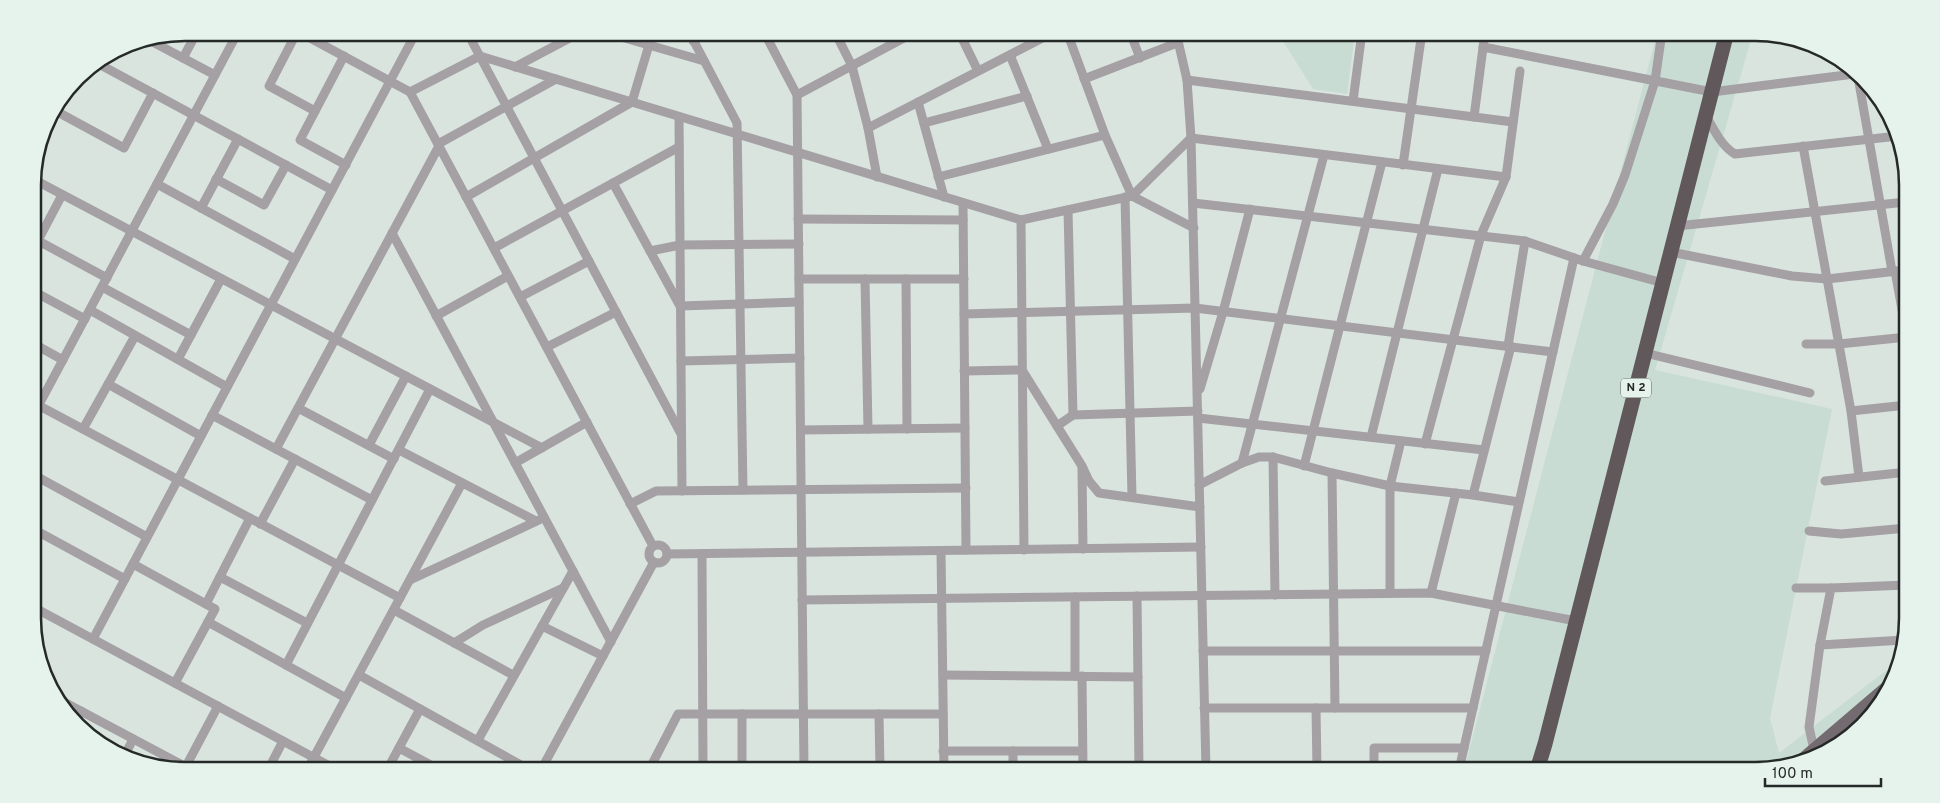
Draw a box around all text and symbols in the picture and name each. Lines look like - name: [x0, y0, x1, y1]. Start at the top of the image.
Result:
- road number: N 2: [1621, 378, 1651, 398]
- scale bar: [1765, 756, 1881, 788]
- text: 100 m: [1772, 765, 1813, 784]

